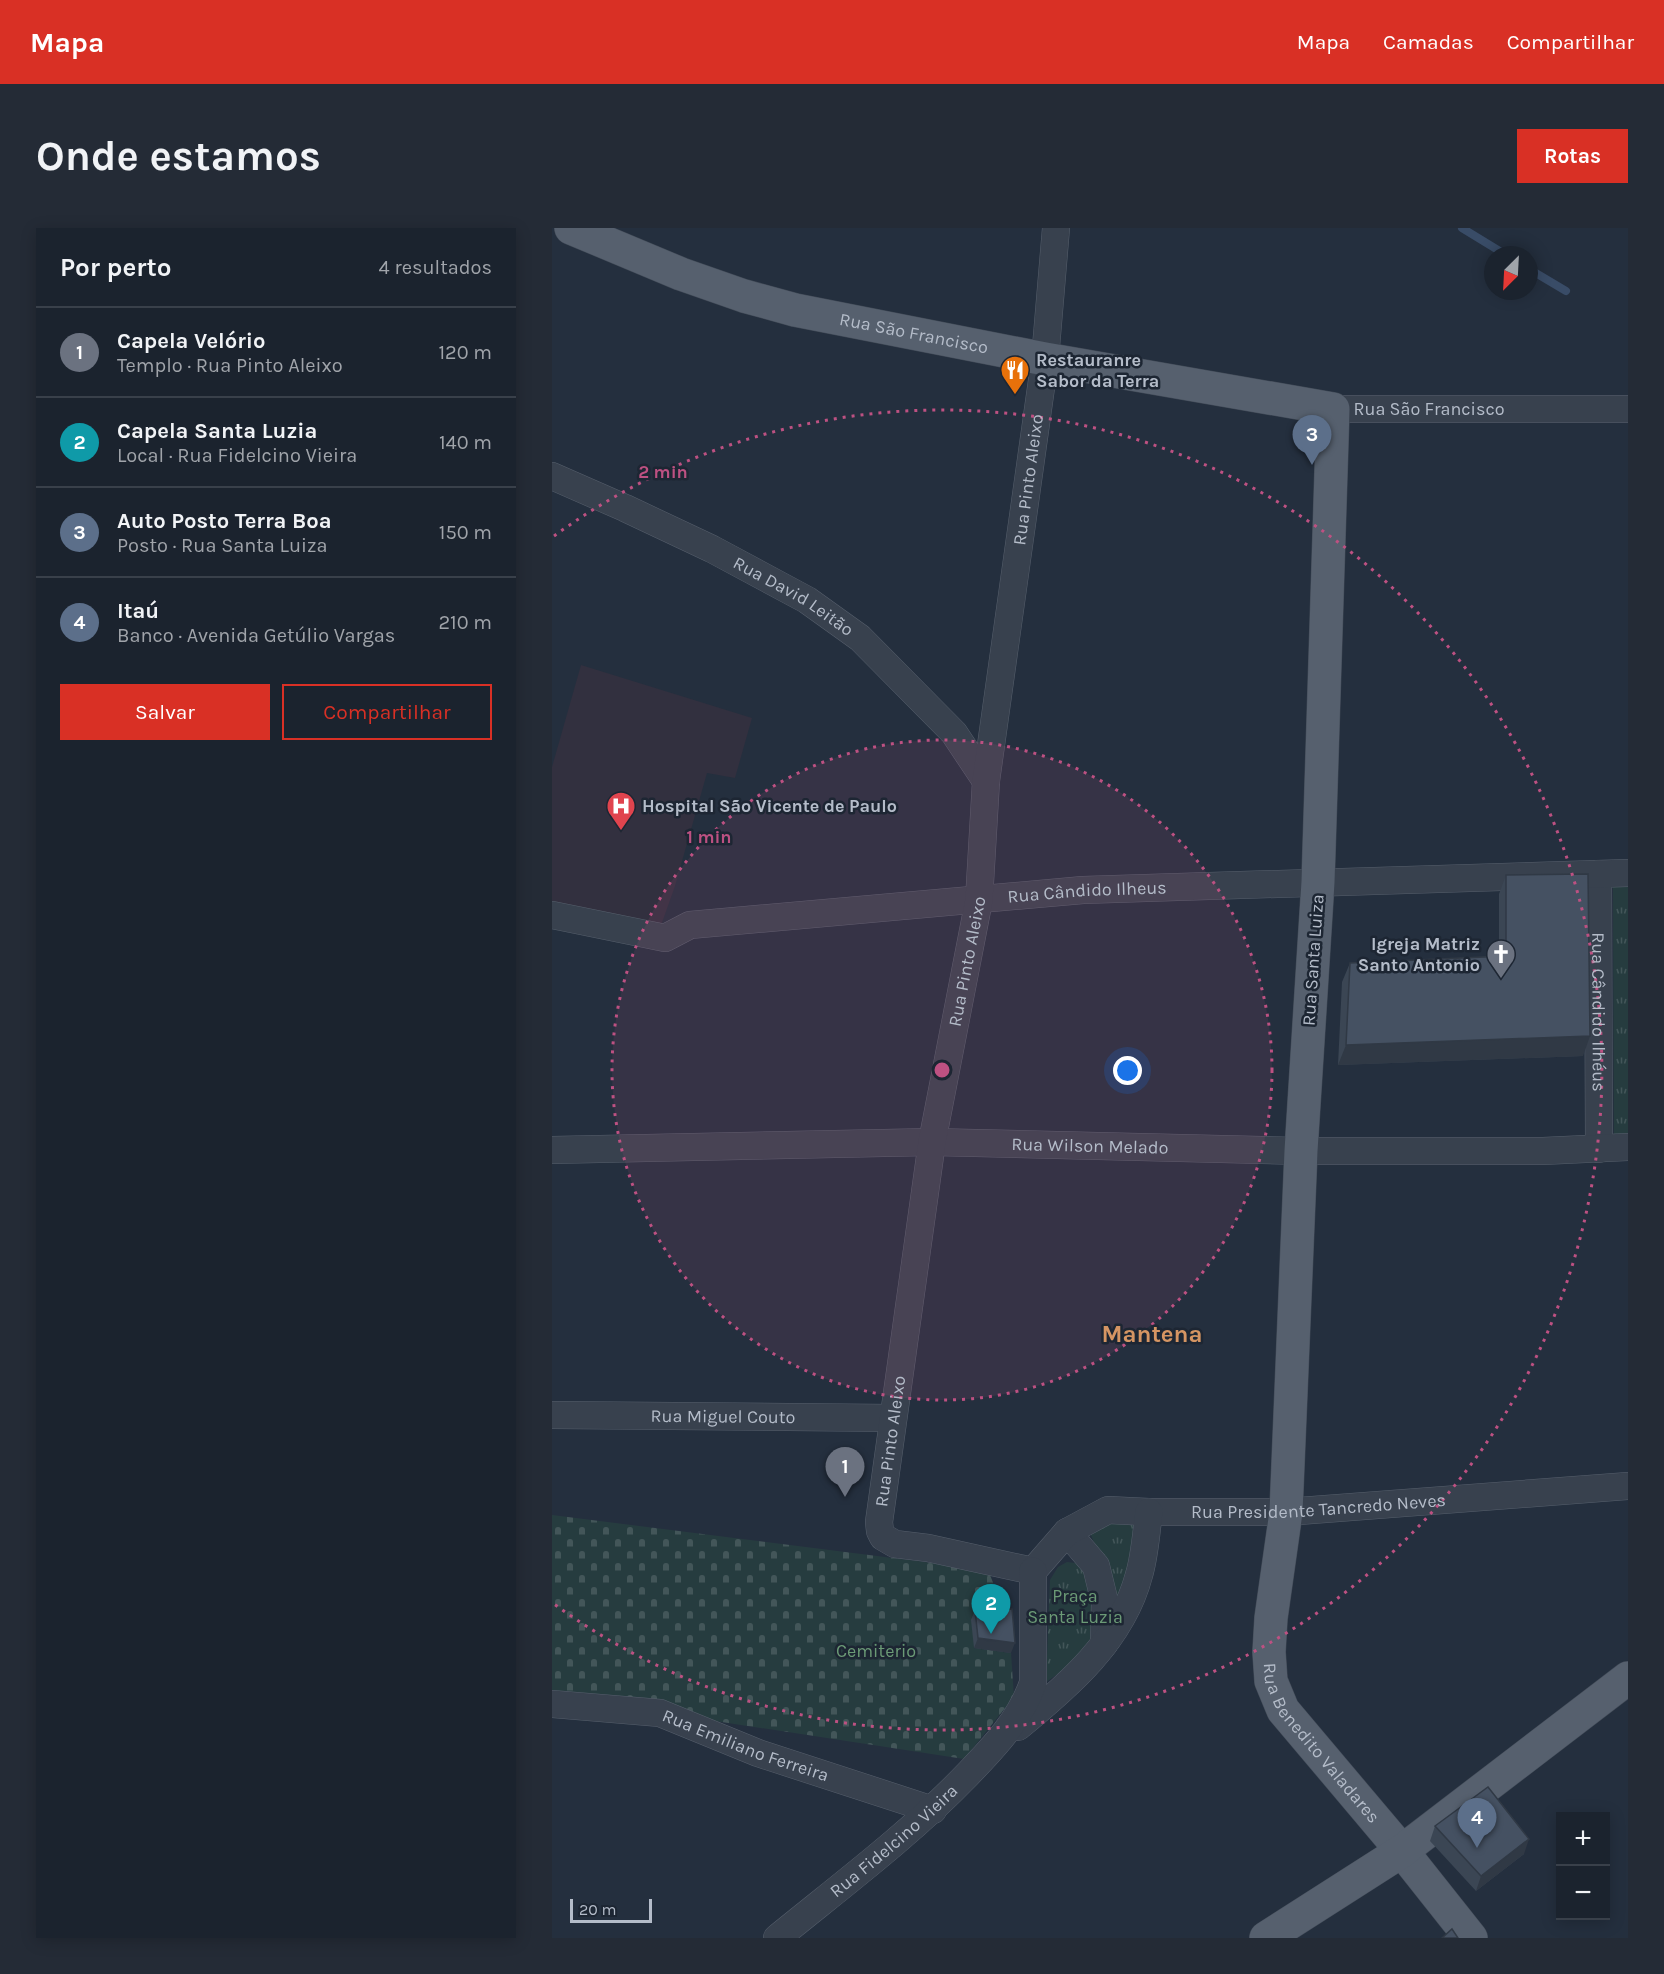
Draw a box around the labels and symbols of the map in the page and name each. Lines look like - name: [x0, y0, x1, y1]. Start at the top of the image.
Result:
- north arrow: [1484, 246, 1538, 300]
- street label: Rua São Francisco: [838, 308, 990, 359]
- place label: Restauranre Sabor da Terra: [1036, 349, 1159, 392]
- restaurant icon: Restauranre Sabor da Terra: [999, 354, 1031, 396]
- street label: Rua São Francisco: [1353, 398, 1505, 420]
- street label: Rua Pinto Aleixo: [1008, 413, 1048, 547]
- pin: 3: [1292, 416, 1332, 465]
- text: 2 min: [638, 461, 688, 483]
- street label: Rua David Leitão: [729, 551, 858, 641]
- hospital icon: Hospital São Vicente de Paulo: [605, 790, 637, 832]
- place label: Hospital São Vicente de Paulo: [642, 795, 897, 817]
- text: 1 min: [686, 826, 732, 848]
- street label: Rua Cândido Ilheus: [1007, 876, 1167, 908]
- street label: Rua Santa Luiza: [1297, 893, 1329, 1027]
- street label: Rua Pinto Aleixo: [944, 894, 990, 1028]
- street label: Rua Cândido Ilhéus: [1587, 932, 1610, 1092]
- place label: Igreja Matriz Santo Antonio: [1358, 933, 1480, 976]
- church icon: Igreja Matriz Santo Antonio: [1485, 938, 1517, 980]
- your location: [1113, 1056, 1142, 1085]
- centre of rings: [932, 1060, 952, 1080]
- street label: Rua Wilson Melado: [1011, 1133, 1169, 1159]
- district label: Mantena: [1101, 1320, 1203, 1348]
- street label: Rua Pinto Aleixo: [870, 1374, 910, 1508]
- street label: Rua Miguel Couto: [650, 1405, 796, 1428]
- pin: 1: [826, 1448, 864, 1497]
- street label: Rua Presidente Tancredo Neves: [1191, 1489, 1447, 1523]
- pin: 2: [972, 1584, 1010, 1634]
- park label: Praça Santa Luzia: [1027, 1585, 1123, 1628]
- park label: Cemiterio: [836, 1640, 916, 1662]
- street label: Rua Benedito Valadares: [1259, 1662, 1385, 1827]
- street label: Rua Emiliano Ferreira: [659, 1704, 832, 1786]
- street label: Rua Fidelcino Vieira: [825, 1780, 962, 1902]
- pin: 4: [1458, 1798, 1496, 1848]
- scale bar: [570, 1896, 652, 1924]

